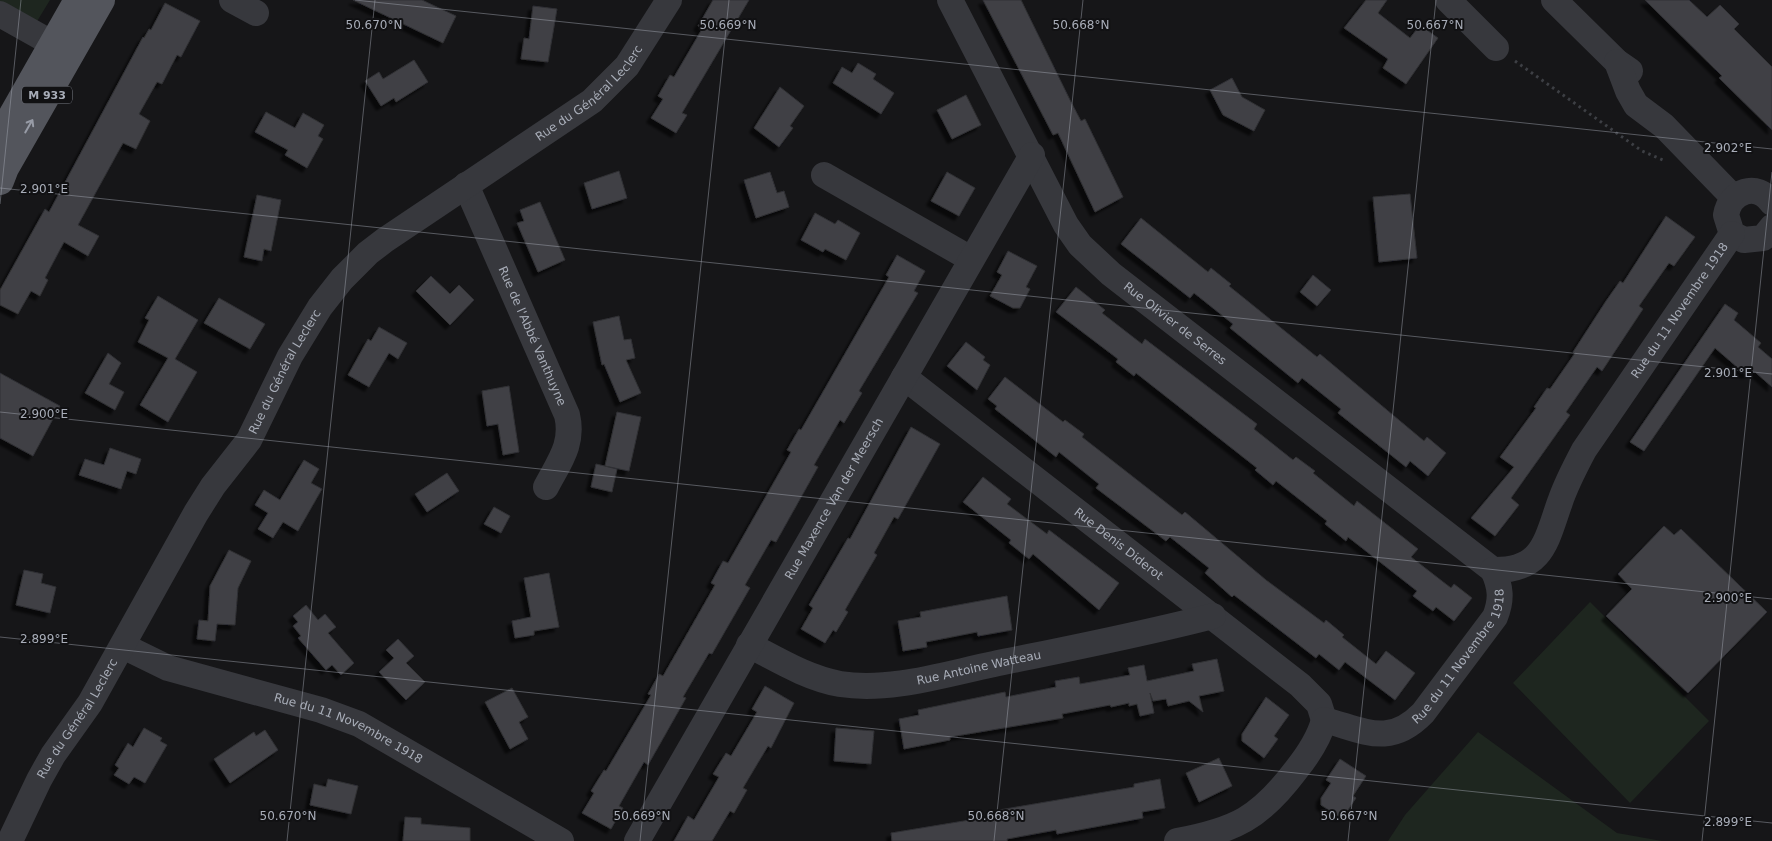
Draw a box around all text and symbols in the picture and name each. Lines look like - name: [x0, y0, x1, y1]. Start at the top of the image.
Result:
- text: 50.670°N: [346, 18, 402, 32]
- text: 50.669°N: [700, 18, 756, 32]
- text: 50.668°N: [1053, 18, 1109, 32]
- text: 50.667°N: [1407, 18, 1463, 32]
- street label: Rue du Général Leclerc: [533, 43, 645, 144]
- road number: M 933: [22, 86, 72, 104]
- one-way arrow: [25, 119, 34, 134]
- text: 2.902°E: [1704, 141, 1752, 155]
- text: 2.901°E: [20, 182, 68, 196]
- street label: Rue du 11 Novembre 1918: [1628, 240, 1731, 381]
- street label: Rue de l'Abbé Vanthuyne: [496, 264, 569, 408]
- street label: Rue Olivier de Serres: [1121, 279, 1229, 368]
- street label: Rue du Général Leclerc: [246, 307, 324, 436]
- text: 2.901°E: [1704, 366, 1752, 380]
- text: 2.900°E: [20, 407, 68, 421]
- street label: Rue Maxence Van der Meersch: [782, 415, 886, 582]
- street label: Rue Denis Diderot: [1072, 505, 1166, 583]
- street label: Rue du 11 Novembre 1918: [1409, 588, 1507, 727]
- text: 2.900°E: [1704, 591, 1752, 605]
- text: 2.899°E: [20, 632, 68, 646]
- street label: Rue Antoine Watteau: [915, 648, 1042, 688]
- street label: Rue du Général Leclerc: [34, 656, 120, 781]
- street label: Rue du 11 Novembre 1918: [272, 690, 425, 766]
- text: 50.670°N: [260, 809, 316, 823]
- text: 50.669°N: [614, 809, 670, 823]
- text: 50.668°N: [968, 809, 1024, 823]
- text: 50.667°N: [1321, 809, 1377, 823]
- text: 2.899°E: [1704, 815, 1752, 829]

